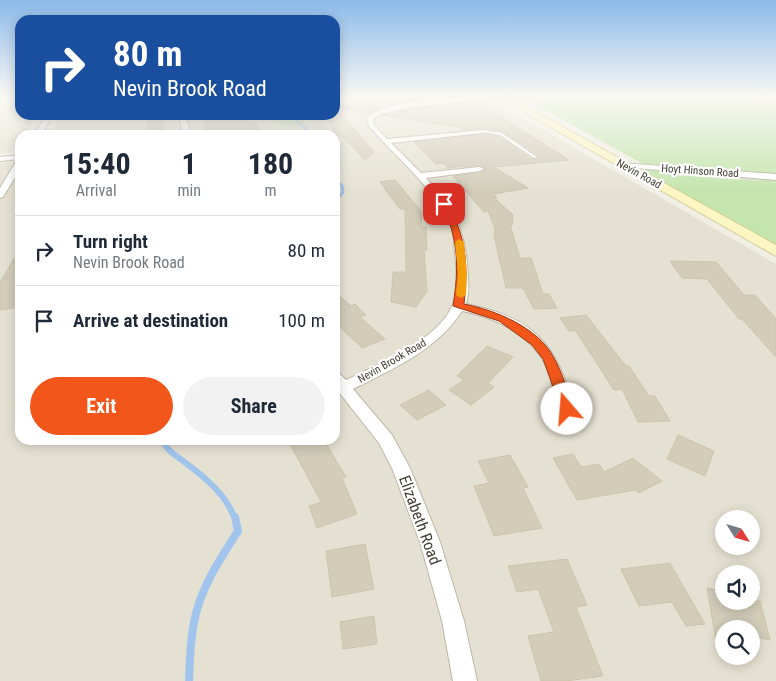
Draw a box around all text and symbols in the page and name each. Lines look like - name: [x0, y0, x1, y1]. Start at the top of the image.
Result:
- text: 80 m: [113, 34, 182, 75]
- icon: right: [30, 35, 95, 100]
- text: Nevin Brook Road: [113, 76, 267, 101]
- text: 15:40: [62, 146, 131, 181]
- text: 1: [182, 146, 197, 181]
- text: 180: [248, 146, 293, 181]
- street label: Nevin Road: [614, 156, 664, 192]
- street label: Hoyt Hinson Road: [661, 162, 739, 180]
- text: Arrival: [76, 181, 117, 200]
- text: min: [177, 181, 201, 200]
- text: m: [264, 181, 276, 200]
- pin: [423, 183, 465, 225]
- icon: arrive: [430, 190, 458, 218]
- text: Turn right: [73, 230, 148, 253]
- icon: right: [30, 237, 58, 265]
- text: 80 m: [288, 239, 325, 262]
- text: Nevin Brook Road: [73, 253, 185, 272]
- icon: arrive: [30, 307, 58, 335]
- text: Arrive at destination: [73, 309, 228, 332]
- text: 100 m: [278, 309, 325, 332]
- street label: Nevin Brook Road: [355, 336, 429, 386]
- button: Exit: [30, 377, 173, 435]
- button: Share: [183, 377, 325, 435]
- position arrow: [540, 382, 592, 434]
- street label: Elizabeth Road: [395, 473, 445, 567]
- north arrow: [715, 510, 760, 555]
- map controls: [715, 510, 760, 665]
- button: sound: [715, 565, 760, 610]
- button: search: [715, 620, 760, 665]

